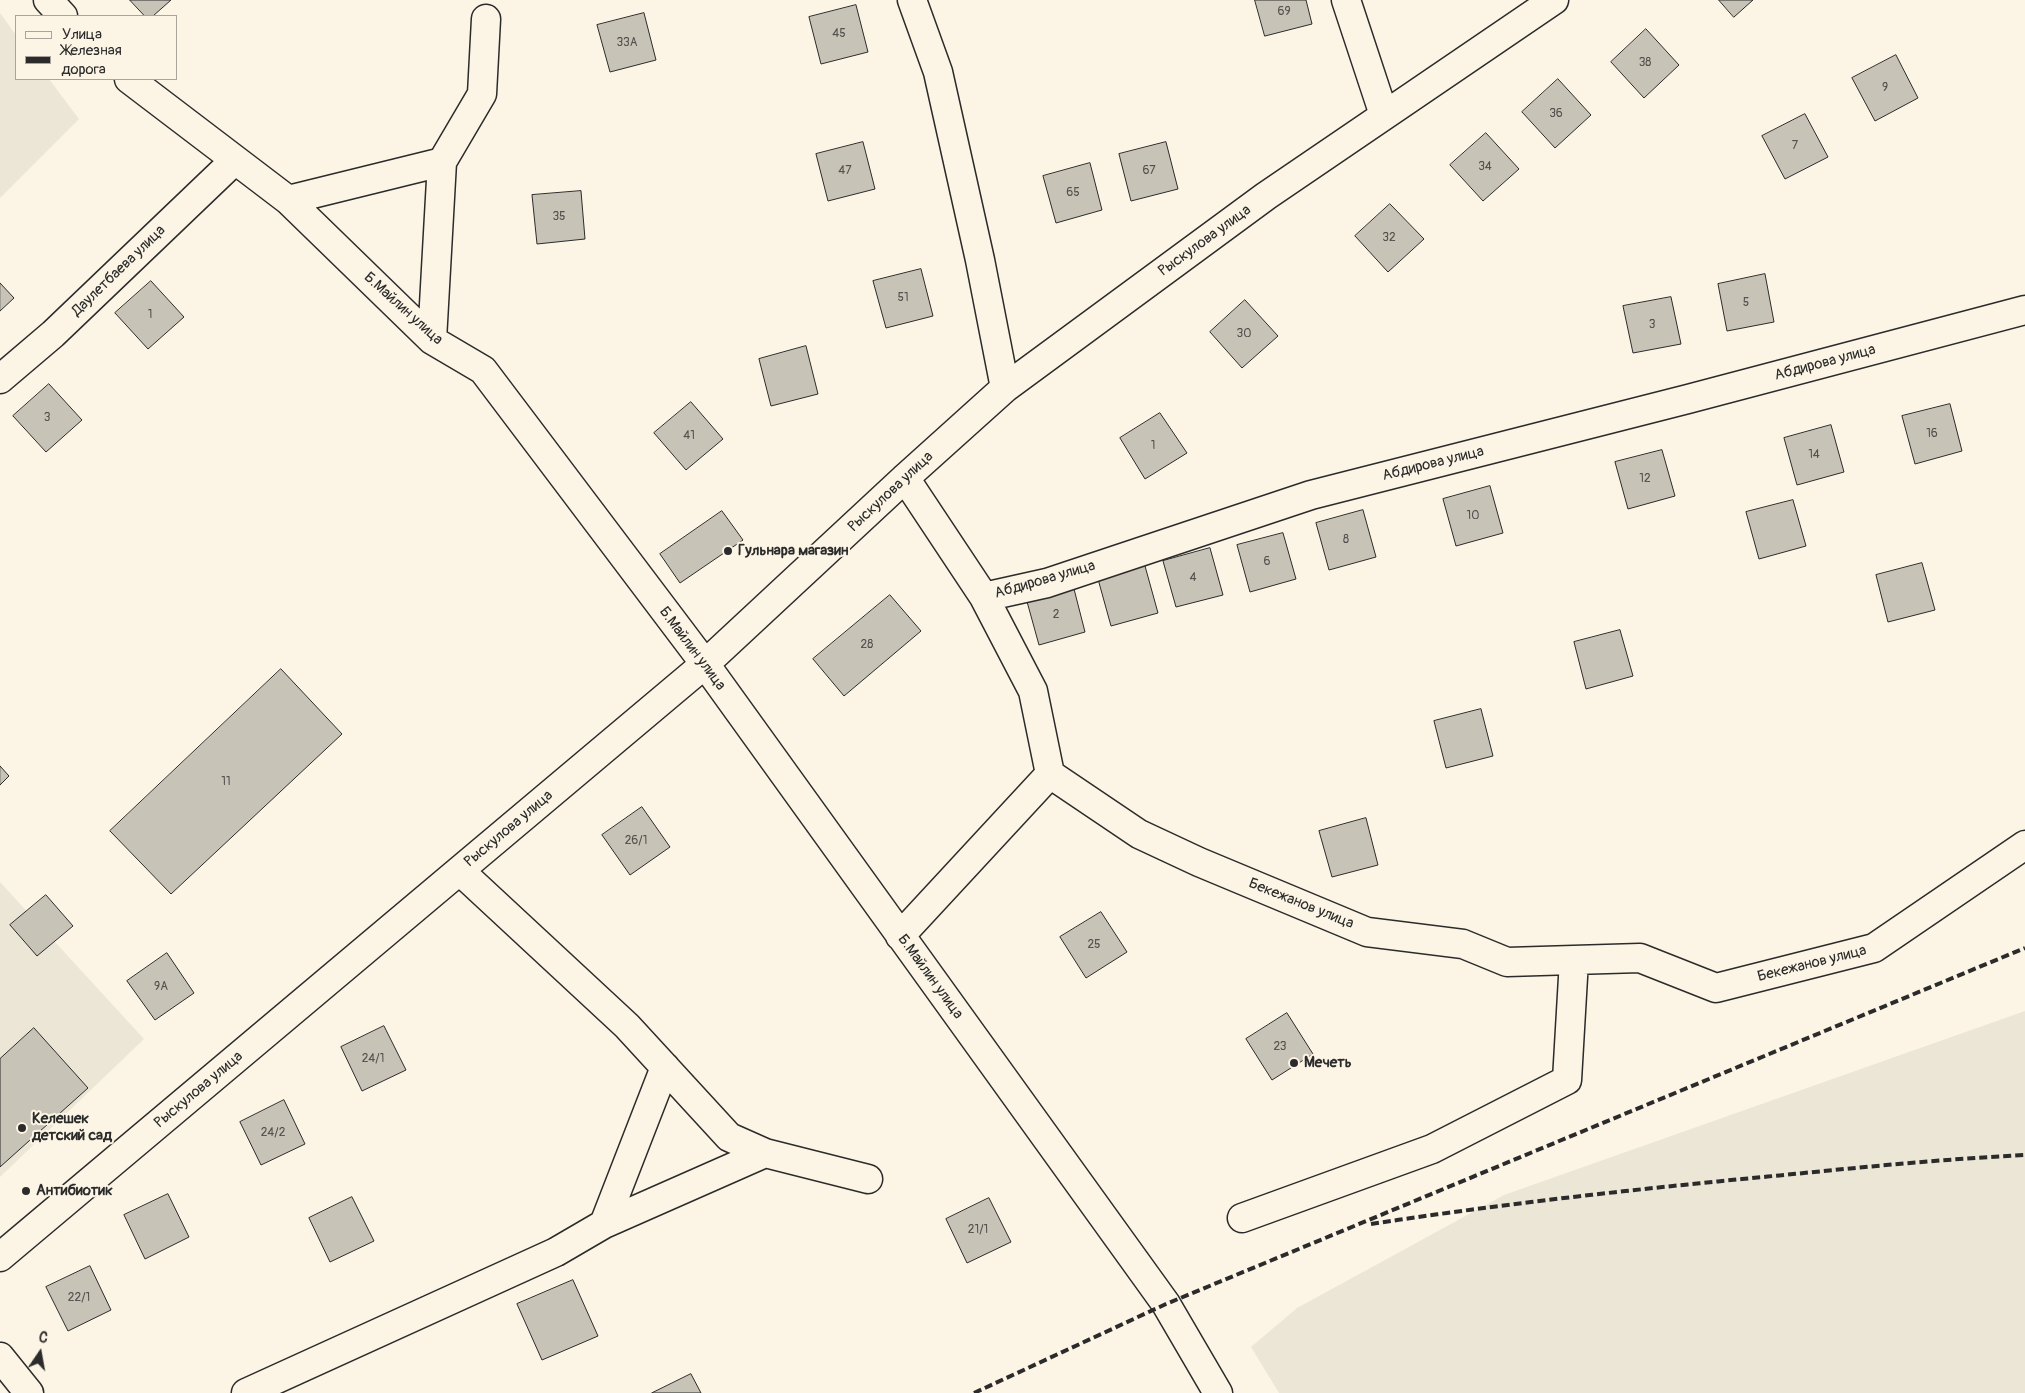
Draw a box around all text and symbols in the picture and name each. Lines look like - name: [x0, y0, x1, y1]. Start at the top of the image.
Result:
- house number: 69: [1277, 5, 1291, 19]
- legend: [15, 15, 178, 80]
- text: Улица: [62, 25, 102, 44]
- house number: 45: [832, 27, 846, 41]
- house number: 33А: [616, 36, 638, 50]
- text: Железная дорога: [61, 41, 122, 79]
- house number: 38: [1639, 56, 1651, 70]
- house number: 9: [1882, 81, 1888, 95]
- house number: 36: [1549, 107, 1563, 121]
- house number: 7: [1792, 139, 1798, 153]
- house number: 34: [1478, 160, 1492, 174]
- house number: 47: [838, 164, 852, 178]
- house number: 67: [1142, 164, 1156, 178]
- house number: 65: [1066, 186, 1080, 200]
- street label: Рыскулова улица: [1155, 201, 1255, 281]
- house number: 35: [552, 210, 566, 224]
- street label: Даулетбаева улица: [68, 222, 170, 320]
- house number: 32: [1382, 231, 1396, 245]
- street label: Б.Майлин улица: [360, 269, 446, 349]
- house number: 51: [897, 291, 909, 305]
- house number: 5: [1743, 296, 1749, 310]
- house number: 1: [148, 308, 152, 322]
- house number: 3: [1649, 318, 1655, 332]
- house number: 30: [1237, 327, 1251, 341]
- street label: Абдирова улица: [1772, 341, 1878, 385]
- house number: 3: [44, 411, 50, 425]
- house number: 16: [1926, 427, 1938, 441]
- house number: 41: [683, 429, 695, 443]
- house number: 1: [1151, 439, 1155, 453]
- street label: Абдирова улица: [1380, 443, 1486, 485]
- street label: Рыскулова улица: [845, 448, 937, 536]
- house number: 14: [1808, 448, 1820, 462]
- house number: 12: [1639, 472, 1651, 486]
- house number: 10: [1467, 509, 1479, 523]
- house number: 8: [1343, 533, 1349, 547]
- place label: Гульнара магазин: [738, 542, 848, 560]
- marker: Гульнара магазин: [722, 545, 734, 557]
- house number: 6: [1264, 555, 1270, 569]
- street label: Абдирова улица: [992, 557, 1098, 603]
- house number: 4: [1190, 571, 1196, 585]
- street label: Б.Майлин улица: [655, 604, 729, 694]
- house number: 2: [1053, 608, 1059, 622]
- house number: 28: [861, 638, 873, 652]
- house number: 11: [221, 775, 231, 789]
- street label: Рыскулова улица: [461, 787, 557, 871]
- house number: 26/1: [625, 834, 647, 848]
- street label: Бекежанов улица: [1246, 875, 1356, 933]
- street label: Б.Майлин улица: [893, 931, 967, 1023]
- house number: 25: [1087, 938, 1101, 952]
- street label: Бекежанов улица: [1756, 942, 1868, 986]
- house number: 9А: [154, 980, 168, 994]
- house number: 23: [1273, 1040, 1287, 1054]
- street label: Рыскулова улица: [151, 1048, 247, 1132]
- house number: 24/1: [362, 1052, 384, 1066]
- place label: Мечеть: [1304, 1054, 1352, 1072]
- marker: Мечеть: [1288, 1057, 1300, 1069]
- place label: Келешек детский сад: [32, 1110, 112, 1145]
- marker: Келешек детский сад: [16, 1122, 28, 1134]
- house number: 24/2: [261, 1126, 285, 1140]
- place label: Антибиотик: [36, 1182, 113, 1200]
- marker: Антибиотик: [20, 1185, 32, 1197]
- house number: 21/1: [968, 1223, 988, 1237]
- house number: 22/1: [68, 1291, 90, 1305]
- north arrow: [15, 1328, 65, 1378]
- text: С: [37, 1329, 49, 1347]

